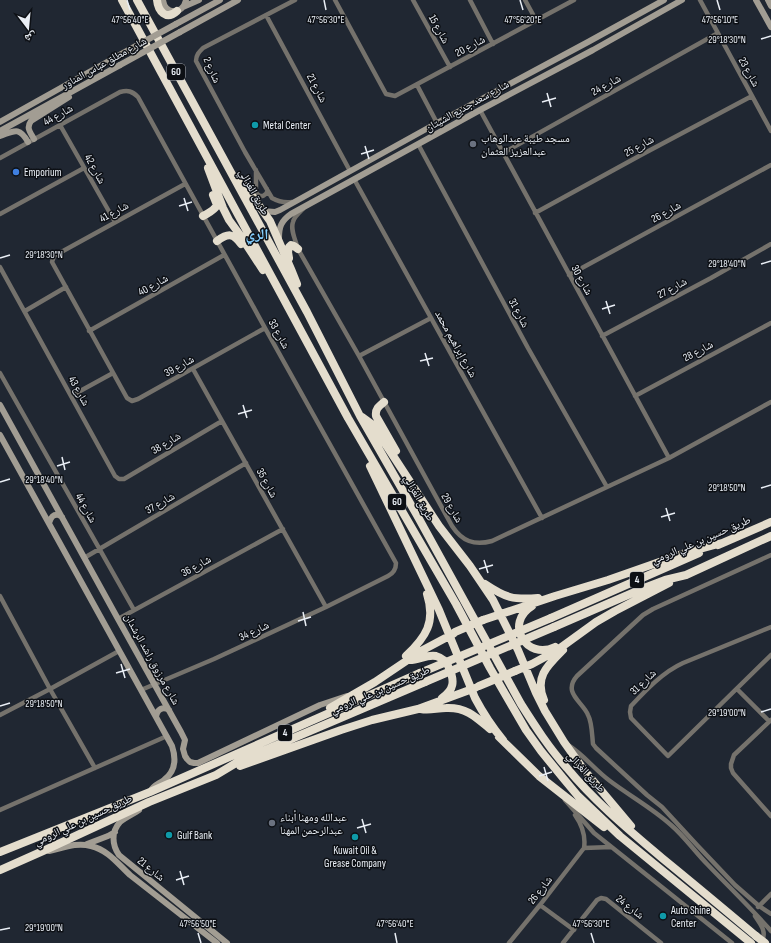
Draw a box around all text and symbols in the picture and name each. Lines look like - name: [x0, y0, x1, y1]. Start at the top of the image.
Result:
- north arrow: [8, 8, 48, 48]
- street label: شارع 15: [426, 12, 452, 46]
- text: 47°56'40"E: [111, 14, 149, 26]
- text: 47°56'30"E: [307, 14, 345, 26]
- text: 47°56'20"E: [504, 14, 542, 26]
- text: 47°56'10"E: [702, 14, 738, 26]
- text: ش: [23, 28, 38, 45]
- street label: شارع 20: [453, 33, 487, 59]
- street label: شارع مطلق عباس المناور: [58, 34, 149, 92]
- text: 29°18'30"N: [708, 34, 746, 46]
- street label: شارع 2: [201, 55, 223, 85]
- street label: شارع 23: [736, 55, 762, 89]
- road number: 60: [167, 64, 185, 80]
- street label: شارع 21: [304, 71, 330, 105]
- street label: شارع 24: [589, 72, 623, 98]
- street label: شارع سعد جديع الشيتان: [423, 78, 511, 134]
- street label: شارع 44: [41, 102, 75, 128]
- place label: Metal Center: [263, 119, 311, 132]
- marker: Metal Center: [250, 120, 260, 130]
- place label: مسجد طيبة عبدالوهاب عبدالعزيز العثمان: [481, 132, 570, 158]
- street label: شارع 25: [622, 133, 656, 159]
- marker: مسجد طيبة عبدالوهاب عبدالعزيز العثمان: [468, 139, 478, 149]
- street label: شارع 42: [82, 152, 108, 186]
- place label: Emporium: [24, 166, 62, 179]
- marker: Emporium: [11, 167, 21, 177]
- street label: طريق الغزالي: [234, 167, 272, 218]
- street label: شارع 41: [97, 199, 131, 225]
- street label: شارع 26: [649, 199, 683, 225]
- district label: الري: [246, 225, 268, 245]
- text: 29°18'30"N: [25, 249, 63, 261]
- text: 29°18'40"N: [708, 258, 746, 270]
- street label: شارع 30: [569, 263, 595, 297]
- street label: شارع 40: [136, 272, 170, 298]
- street label: شارع 27: [655, 275, 689, 301]
- street label: شارع 31: [506, 296, 532, 330]
- street label: شارع إبراهيم محمد: [431, 308, 480, 380]
- street label: شارع 33: [266, 317, 292, 351]
- street label: شارع 28: [681, 338, 715, 364]
- street label: شارع 39: [162, 353, 196, 379]
- street label: شارع 43: [66, 374, 92, 408]
- street label: شارع 38: [149, 429, 183, 457]
- street label: شارع 35: [254, 466, 280, 500]
- street label: طريق الغزالي: [399, 473, 437, 524]
- text: 29°18'40"N: [25, 474, 63, 486]
- text: 29°18'50"N: [708, 482, 746, 494]
- street label: شارع 37: [143, 489, 177, 517]
- street label: شارع 44: [73, 491, 99, 525]
- street label: شارع 29: [438, 491, 466, 525]
- road number: 60: [388, 494, 406, 510]
- street label: طريق حسين بن علي الرومي: [649, 513, 753, 568]
- street label: شارع 36: [179, 553, 213, 579]
- road number: 4: [630, 572, 644, 588]
- street label: شارع مرزوق راشد الرشدان: [122, 611, 182, 707]
- street label: شارع 34: [237, 618, 271, 644]
- street label: طريق حسين بن علي الرومي: [328, 663, 432, 718]
- street label: شارع 31: [627, 667, 659, 697]
- text: 29°18'50"N: [25, 698, 63, 710]
- text: 29°19'00"N: [708, 707, 746, 719]
- road number: 4: [278, 725, 292, 741]
- street label: طريق الغزالي: [563, 749, 608, 796]
- street label: طريق حسين بن علي الرومي: [32, 792, 135, 850]
- place label: عبدالله ومهنا أبناء عبدالرحمن المهنا: [280, 810, 347, 837]
- marker: عبدالله ومهنا أبناء عبدالرحمن المهنا: [267, 818, 277, 828]
- place label: Gulf Bank: [177, 829, 213, 842]
- marker: Gulf Bank: [164, 830, 174, 840]
- marker: Kuwait Oil & Grease Company: [350, 832, 360, 842]
- place label: Kuwait Oil & Grease Company: [324, 844, 387, 870]
- street label: شارع 21: [135, 854, 167, 884]
- street label: شارع 26: [525, 873, 555, 907]
- street label: شارع 24: [613, 892, 647, 922]
- place label: Auto Shine Center: [670, 904, 710, 930]
- marker: Auto Shine Center: [658, 911, 668, 921]
- text: 47°56'50"E: [180, 918, 216, 930]
- text: 47°56'40"E: [376, 918, 414, 930]
- text: 47°56'30"E: [572, 918, 610, 930]
- text: 29°19'00"N: [25, 922, 63, 934]

